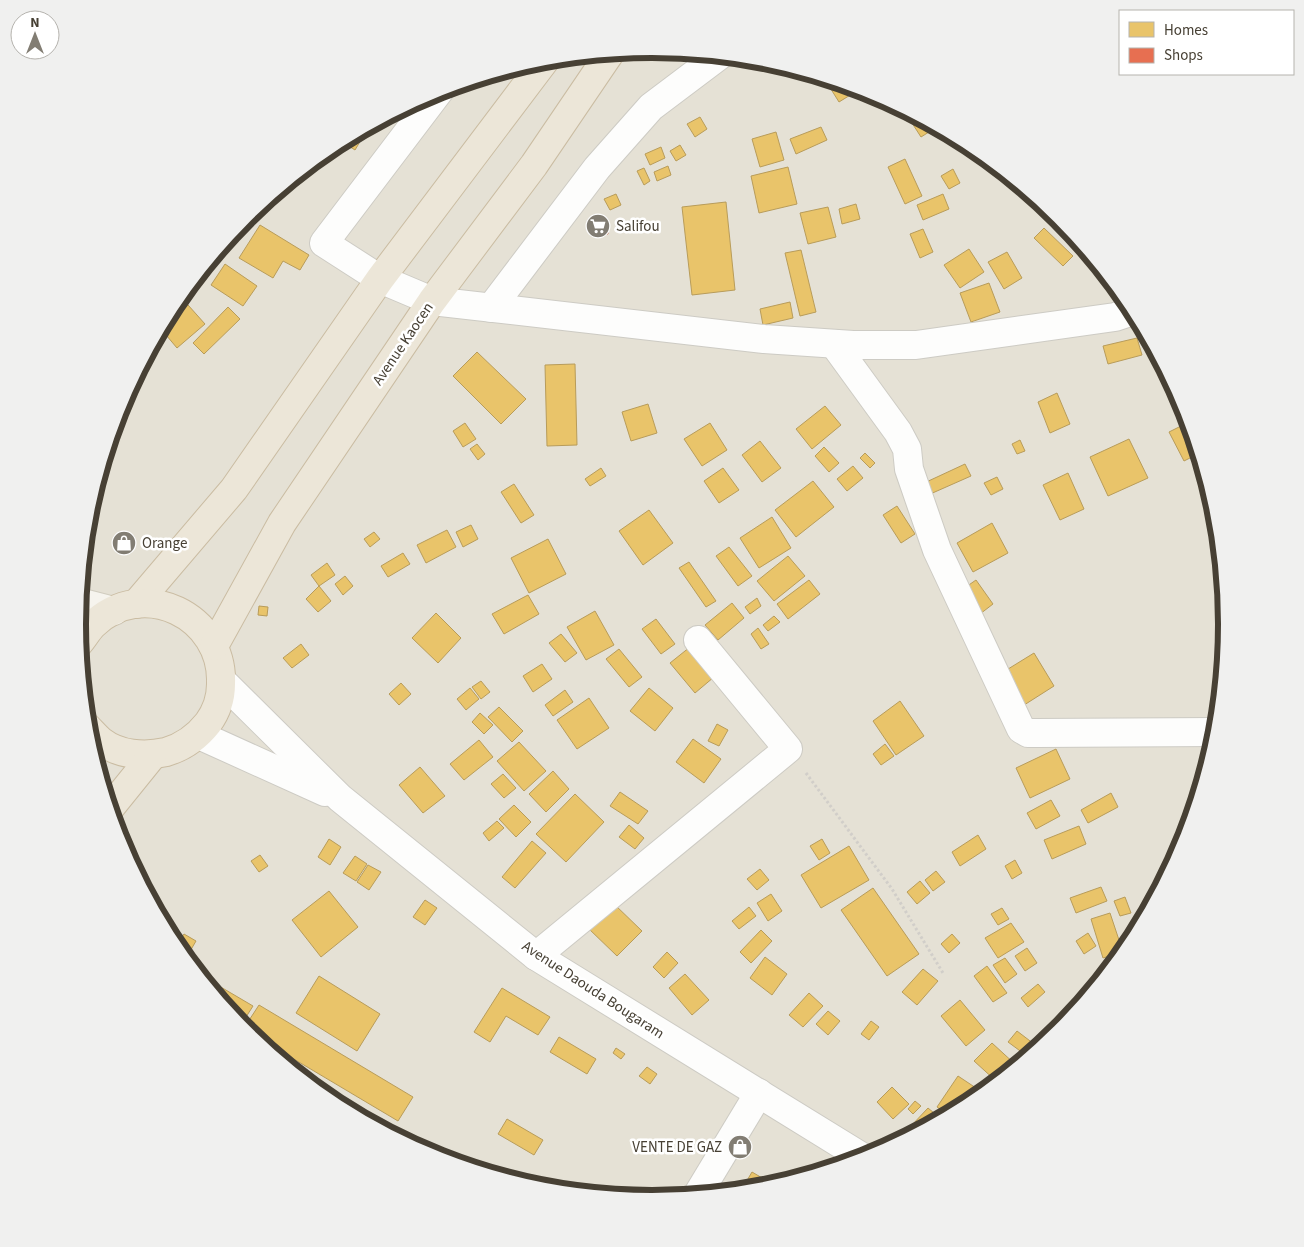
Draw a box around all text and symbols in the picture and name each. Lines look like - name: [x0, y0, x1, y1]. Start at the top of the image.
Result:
- north arrow: [10, 10, 60, 60]
- legend: [1119, 10, 1294, 75]
- text: N: [30, 13, 40, 33]
- text: Homes: [1164, 20, 1208, 41]
- text: Shops: [1164, 45, 1203, 66]
- supermarket icon: Salifou: [585, 213, 611, 239]
- place label: Salifou: [616, 216, 660, 237]
- street label: Avenue Kaocen: [368, 298, 438, 390]
- shop icon: Orange: [111, 530, 137, 556]
- place label: Orange: [142, 533, 187, 554]
- street label: Avenue Daouda Bougaram: [518, 936, 668, 1044]
- shop icon: VENTE DE GAZ: [727, 1134, 753, 1160]
- place label: VENTE DE GAZ: [632, 1137, 722, 1158]

